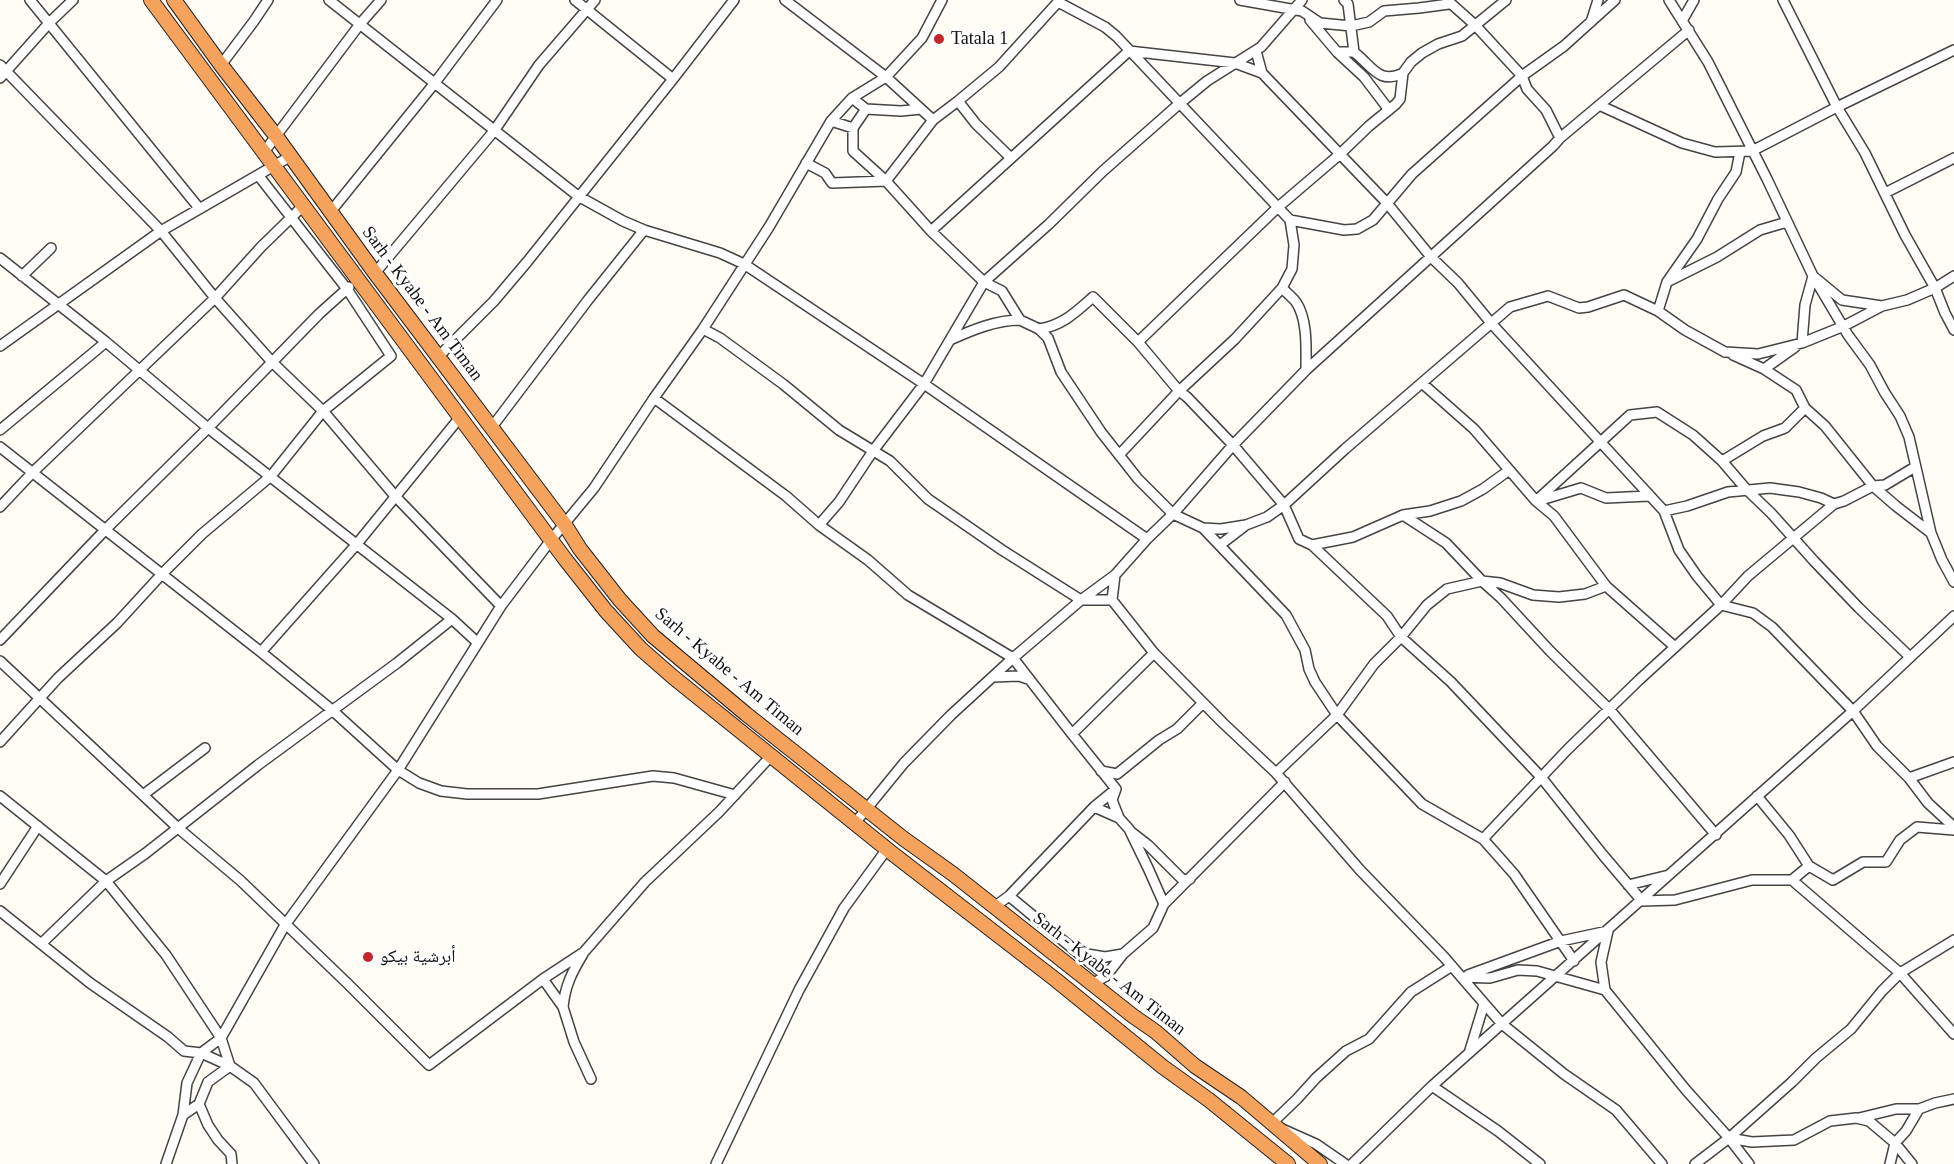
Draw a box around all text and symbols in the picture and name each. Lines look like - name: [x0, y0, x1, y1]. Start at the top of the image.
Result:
- place label: Tatala 1: [951, 28, 1008, 50]
- marker: Tatala 1: [932, 32, 946, 46]
- street label: Sarh - Kyabe - Am Timan: [357, 223, 487, 385]
- street label: Sarh - Kyabe - Am Timan: [650, 603, 808, 741]
- street label: Sarh - Kyabe - Am Timan: [1028, 908, 1190, 1040]
- place label: أبرشية بيكو: [380, 946, 456, 968]
- marker: أبرشية بيكو: [361, 950, 375, 964]

